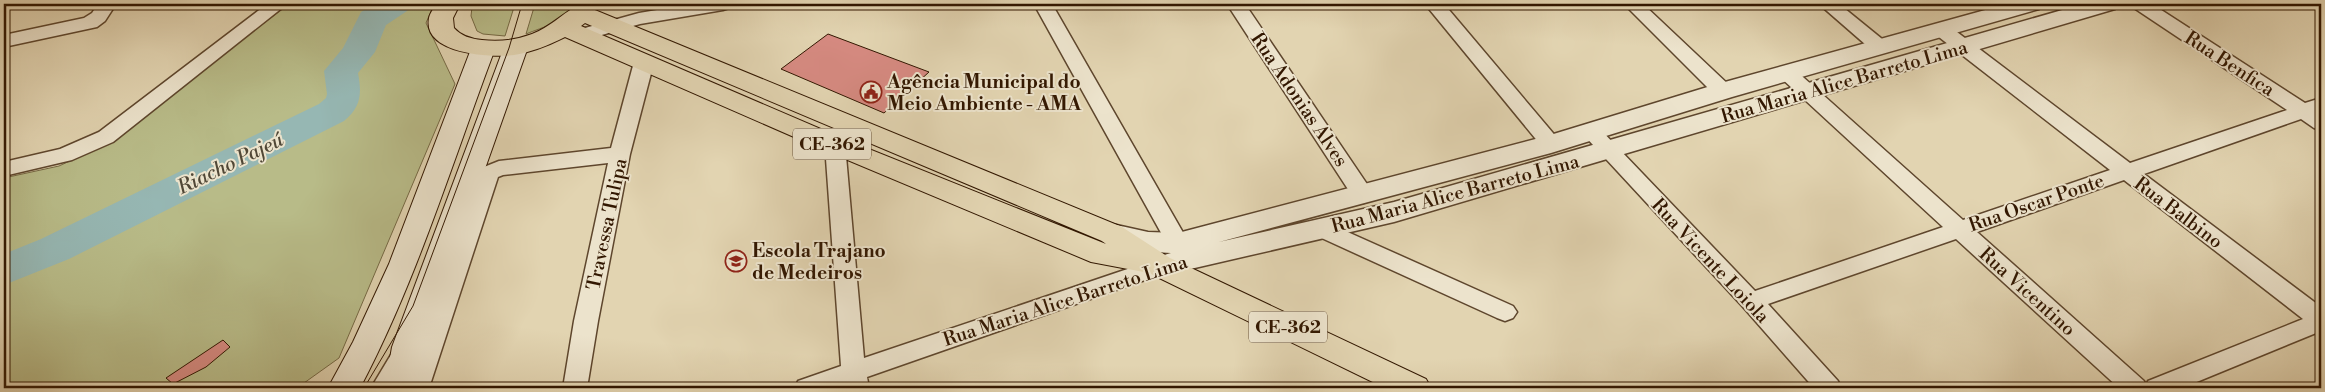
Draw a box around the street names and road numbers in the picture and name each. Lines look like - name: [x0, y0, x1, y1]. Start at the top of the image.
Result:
- street label: Rua Benfica: [2180, 26, 2279, 102]
- street label: Rua Adonias Alves: [1245, 28, 1353, 171]
- street label: Rua Maria Alice Barreto Lima: [1718, 35, 1971, 129]
- road number: CE-362: [793, 128, 871, 160]
- street label: Rua Maria Alice Barreto Lima: [1329, 149, 1582, 239]
- street label: Travessa Tulipa: [581, 156, 633, 292]
- street label: Rua Oscar Ponte: [1965, 169, 2107, 237]
- street label: Rua Balbino: [2129, 172, 2228, 254]
- street label: Rua Vicente Loiola: [1646, 193, 1775, 328]
- street label: Rua Vicentino: [1974, 242, 2081, 341]
- street label: Rua Maria Alice Barreto Lima: [940, 250, 1191, 352]
- road number: CE-362: [1249, 312, 1327, 342]

